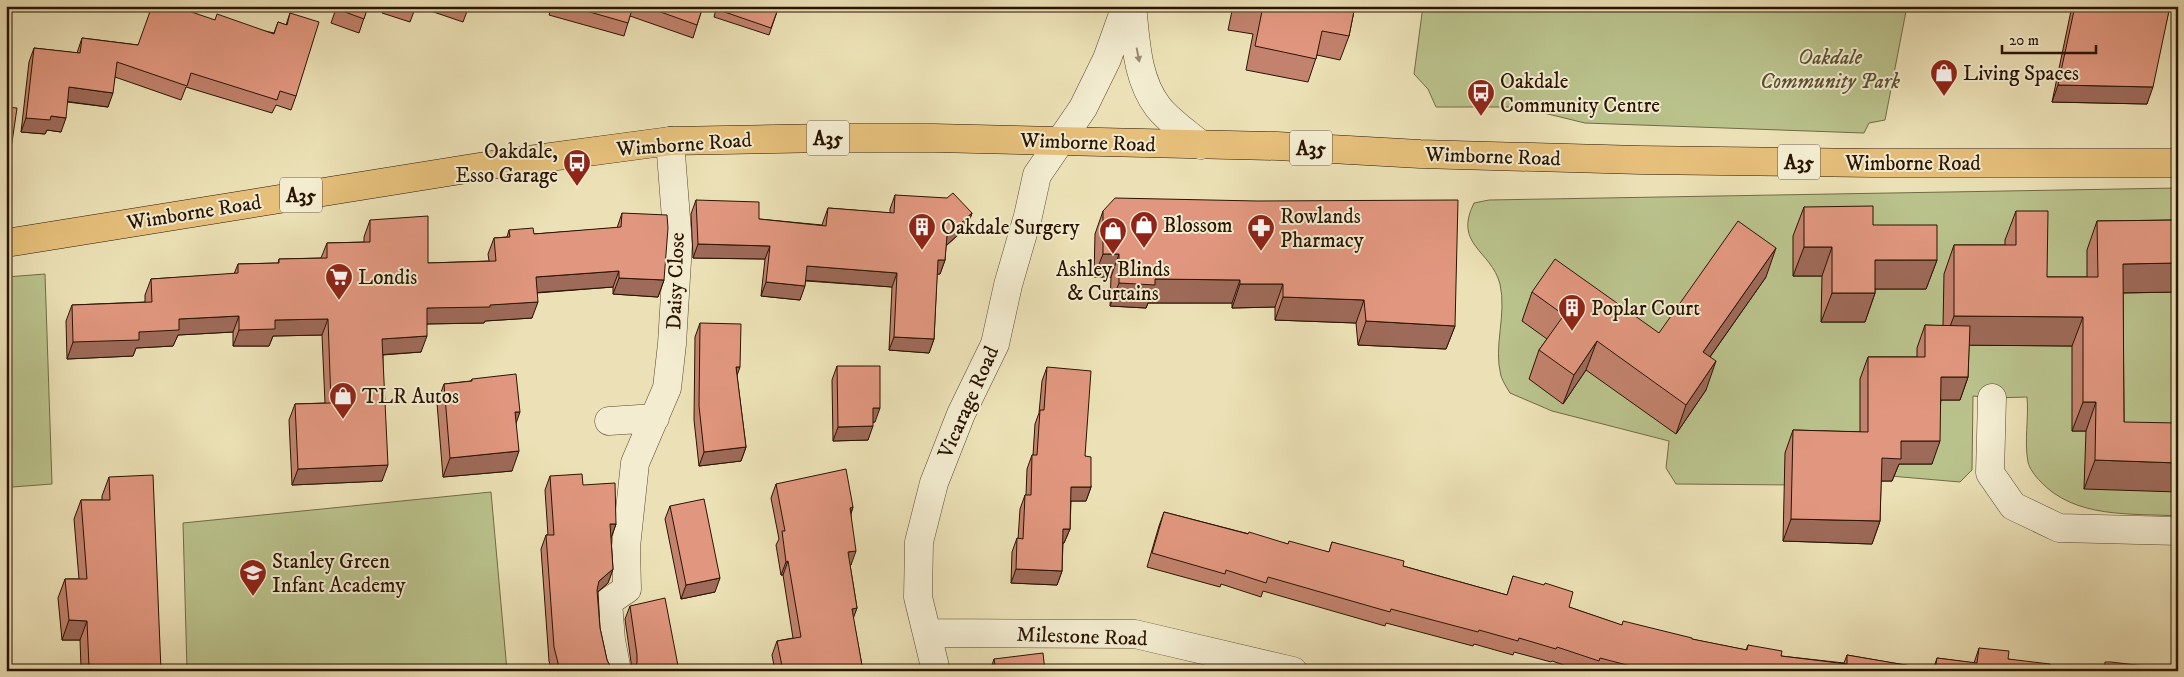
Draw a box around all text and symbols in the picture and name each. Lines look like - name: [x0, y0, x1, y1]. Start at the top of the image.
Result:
- scale bar: [2002, 22, 2095, 54]
- text: 20 m: [2009, 31, 2039, 50]
- park label: Oakdale Community Park: [1760, 45, 1900, 95]
- one-way arrow: [1134, 47, 1142, 62]
- shop icon: Living Spaces: [1929, 58, 1959, 97]
- place label: Living Spaces: [1963, 61, 2079, 87]
- place label: Oakdale Community Centre: [1500, 69, 1660, 119]
- bus stop icon: Oakdale Community Centre: [1466, 78, 1496, 117]
- road number: A35: [807, 120, 849, 156]
- street label: Wimborne Road: [614, 127, 753, 163]
- street label: Wimborne Road: [1019, 128, 1157, 158]
- road number: A35: [1290, 130, 1332, 166]
- place label: Oakdale, Esso Garage: [455, 139, 558, 189]
- street label: Wimborne Road: [1424, 142, 1562, 172]
- road number: A35: [1778, 144, 1820, 180]
- bus stop icon: Oakdale, Esso Garage: [562, 148, 592, 187]
- street label: Wimborne Road: [1844, 151, 1981, 177]
- road number: A35: [280, 178, 322, 212]
- street label: Wimborne Road: [124, 189, 264, 237]
- place label: Rowlands Pharmacy: [1280, 204, 1365, 254]
- shop icon: Blossom: [1129, 210, 1159, 249]
- building icon: Oakdale Surgery: [907, 212, 937, 251]
- place label: Blossom: [1163, 213, 1233, 239]
- pharmacy icon: Rowlands Pharmacy: [1246, 213, 1276, 252]
- place label: Oakdale Surgery: [941, 215, 1081, 241]
- shop icon: Ashley Blinds & Curtains: [1098, 216, 1128, 255]
- street label: Daisy Close: [661, 232, 691, 330]
- place label: Ashley Blinds & Curtains: [1056, 257, 1170, 307]
- supermarket icon: Londis: [324, 262, 354, 301]
- place label: Londis: [358, 265, 417, 291]
- building icon: Poplar Court: [1557, 293, 1587, 332]
- place label: Poplar Court: [1591, 296, 1700, 322]
- street label: Vicarage Road: [932, 342, 1005, 463]
- shop icon: TLR Autos: [328, 381, 358, 420]
- place label: TLR Autos: [362, 384, 459, 410]
- place label: Stanley Green Infant Academy: [272, 549, 406, 599]
- school or university icon: Stanley Green Infant Academy: [238, 558, 268, 597]
- street label: Milestone Road: [1016, 622, 1148, 652]

